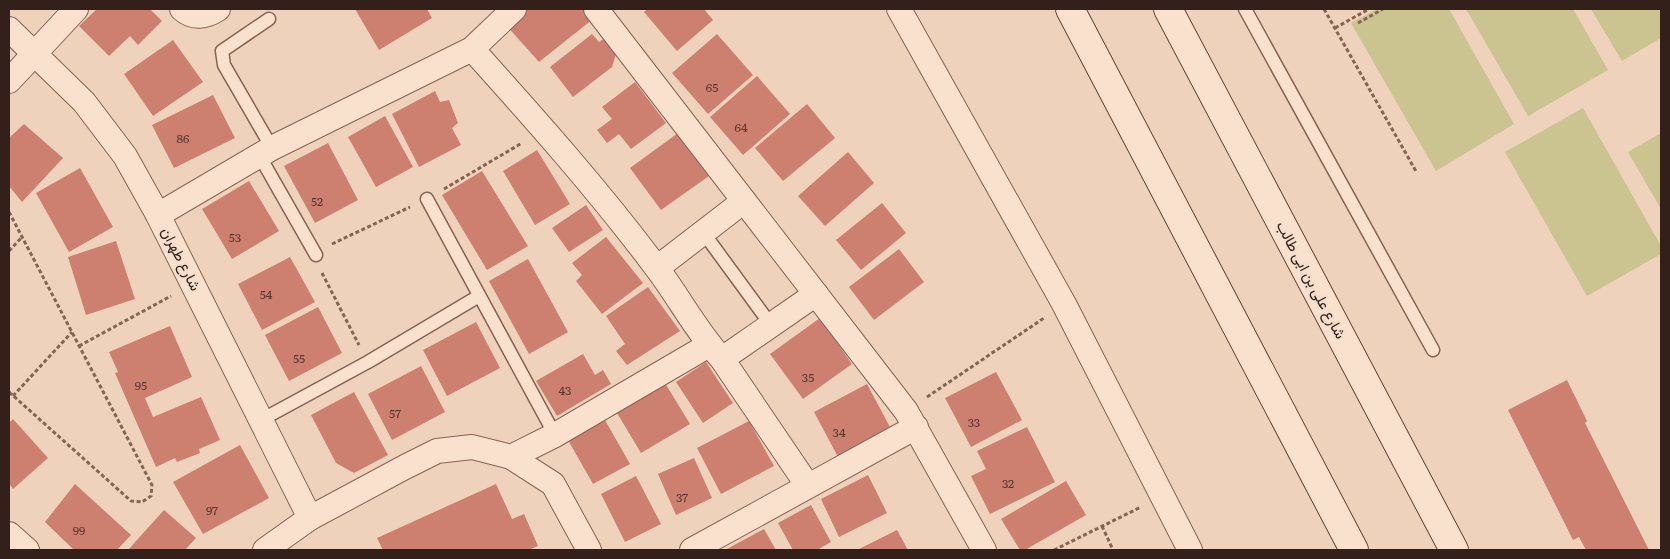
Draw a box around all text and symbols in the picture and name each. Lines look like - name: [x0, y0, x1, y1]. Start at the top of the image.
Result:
- house number: 65: [706, 78, 718, 96]
- house number: 64: [734, 118, 748, 136]
- house number: 86: [176, 129, 190, 147]
- house number: 52: [311, 192, 323, 210]
- street label: شارع على بن ابى طالب: [1271, 216, 1353, 343]
- street label: شارع طهران: [156, 222, 208, 295]
- house number: 53: [229, 228, 241, 246]
- house number: 54: [260, 285, 273, 303]
- house number: 55: [293, 349, 305, 367]
- house number: 35: [802, 368, 814, 386]
- house number: 95: [135, 376, 147, 394]
- house number: 43: [558, 381, 572, 399]
- house number: 57: [389, 404, 401, 422]
- house number: 33: [968, 413, 980, 431]
- house number: 34: [832, 423, 846, 441]
- house number: 32: [1002, 474, 1014, 492]
- house number: 37: [676, 488, 688, 506]
- house number: 97: [206, 501, 218, 519]
- house number: 99: [73, 521, 85, 539]

